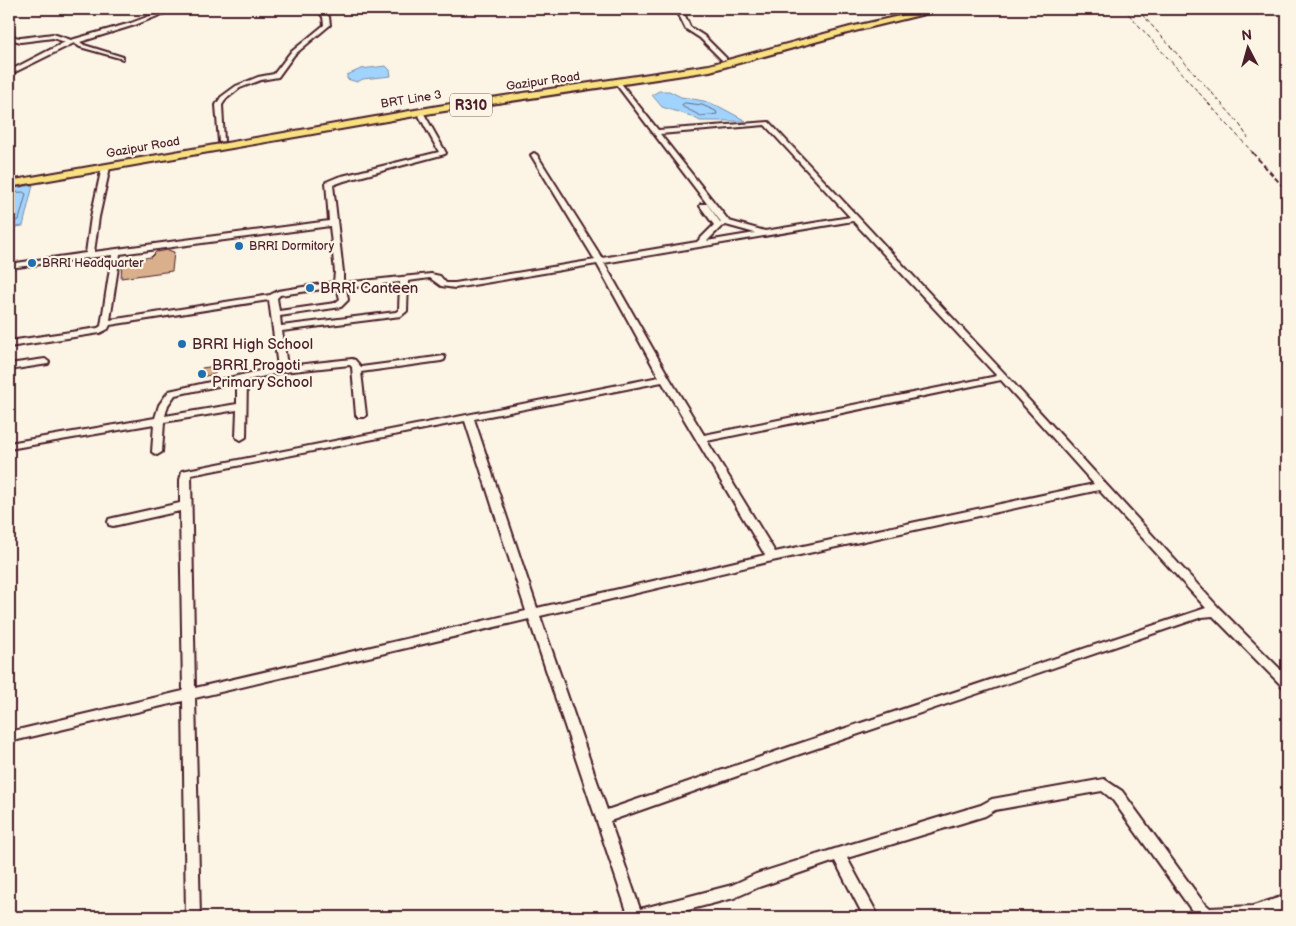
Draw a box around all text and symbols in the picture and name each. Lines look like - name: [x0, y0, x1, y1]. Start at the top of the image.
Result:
- north arrow: [1224, 22, 1274, 72]
- text: N: [1241, 27, 1253, 45]
- street label: Gazipur Road: [505, 69, 581, 94]
- street label: BRT Line 3: [380, 87, 443, 112]
- road number: R310: [450, 94, 492, 116]
- street label: Gazipur Road: [105, 134, 181, 161]
- place label: BRRI Dormitory: [249, 239, 335, 254]
- marker: BRRI Dormitory: [233, 240, 245, 252]
- place label: BRRI Headquarter: [42, 256, 144, 271]
- marker: BRRI Headquarter: [26, 257, 38, 269]
- place label: BRRI Canteen: [320, 279, 418, 298]
- marker: BRRI Canteen: [304, 282, 316, 294]
- place label: BRRI High School: [192, 335, 313, 354]
- marker: BRRI High School: [176, 338, 188, 350]
- place label: BRRI Progoti Primary School: [212, 356, 313, 392]
- marker: BRRI Progoti Primary School: [196, 368, 208, 380]

